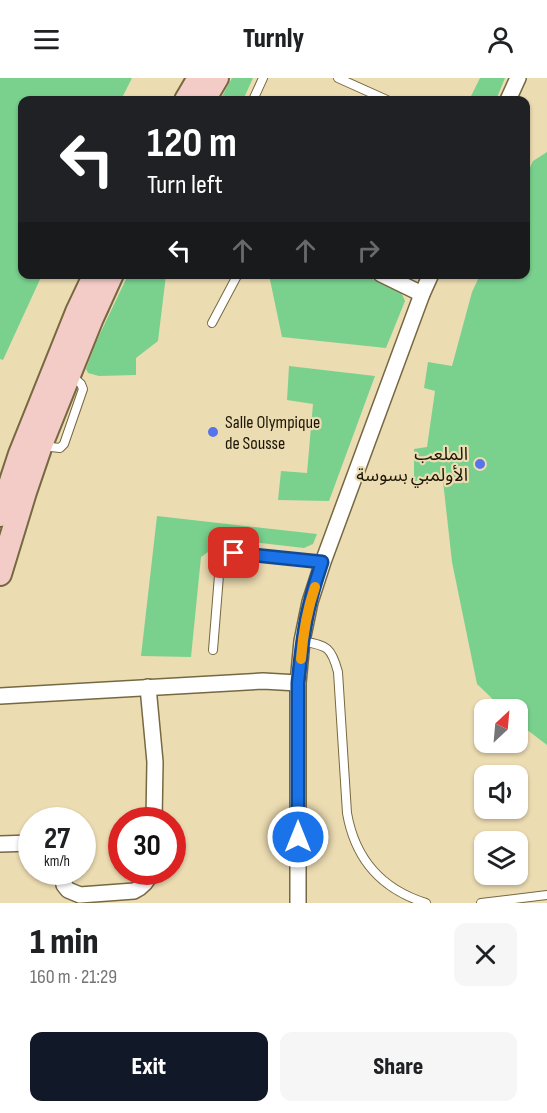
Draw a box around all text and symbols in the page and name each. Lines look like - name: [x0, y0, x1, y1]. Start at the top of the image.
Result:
- icon: menu: [30, 23, 63, 56]
- text: Turnly: [243, 23, 304, 55]
- icon: person: [484, 23, 517, 56]
- text: 120 m: [147, 118, 237, 169]
- icon: left: [48, 120, 126, 198]
- text: Turn left: [147, 169, 223, 201]
- icon: left: [163, 234, 196, 267]
- icon: ahead: [226, 234, 259, 267]
- icon: ahead: [289, 234, 322, 267]
- icon: right: [352, 234, 385, 267]
- place label: Salle Olympique de Sousse: [225, 412, 320, 454]
- marker: Salle Olympique de Sousse: [206, 425, 220, 439]
- place label: الملعب الأولمبي بسوسة: [356, 444, 468, 488]
- marker: الملعب الأولمبي بسوسة: [473, 457, 487, 471]
- pin: [208, 527, 259, 578]
- icon: arrive: [217, 536, 250, 569]
- north arrow: [474, 699, 528, 753]
- map controls: [474, 699, 528, 885]
- button: sound: [474, 765, 528, 819]
- position arrow: [266, 805, 330, 869]
- speed limit sign: 30: [108, 807, 186, 885]
- text: 27: [44, 821, 70, 857]
- button: layers: [474, 831, 528, 885]
- text: km/h: [44, 852, 70, 871]
- text: 1 min: [30, 921, 98, 964]
- button: close: [454, 923, 517, 986]
- text: 160 m · 21:29: [30, 965, 117, 989]
- button: Exit: [30, 1032, 268, 1101]
- button: Share: [280, 1032, 517, 1101]

